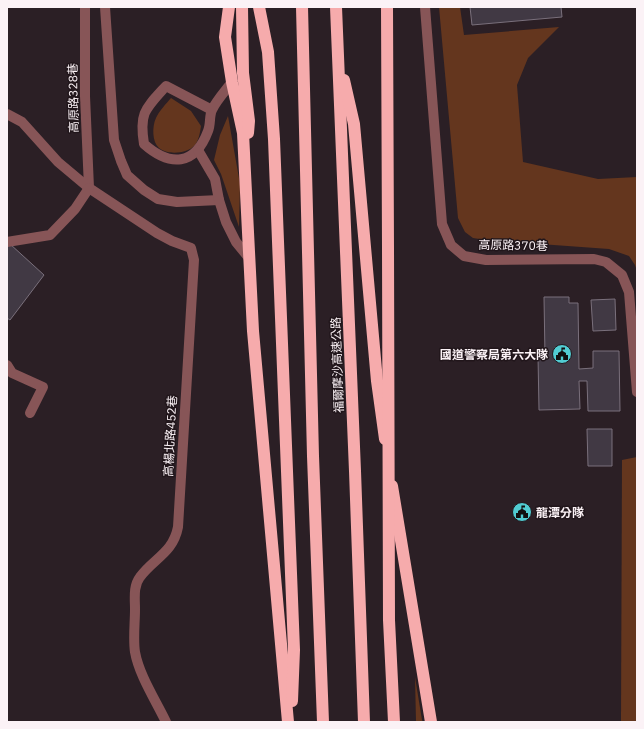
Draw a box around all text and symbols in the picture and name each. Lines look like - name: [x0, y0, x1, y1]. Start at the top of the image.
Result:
- street label: 高原路328巷: [65, 63, 81, 133]
- street label: 高原路370巷: [478, 237, 548, 253]
- street label: 福爾摩沙高速公路: [328, 317, 346, 413]
- public building icon: 國道警察局第六大隊: [551, 343, 573, 365]
- place label: 國道警察局第六大隊: [440, 347, 548, 362]
- street label: 高楊北路452巷: [160, 395, 180, 477]
- public building icon: 龍潭分隊: [511, 501, 533, 523]
- place label: 龍潭分隊: [536, 505, 584, 520]

